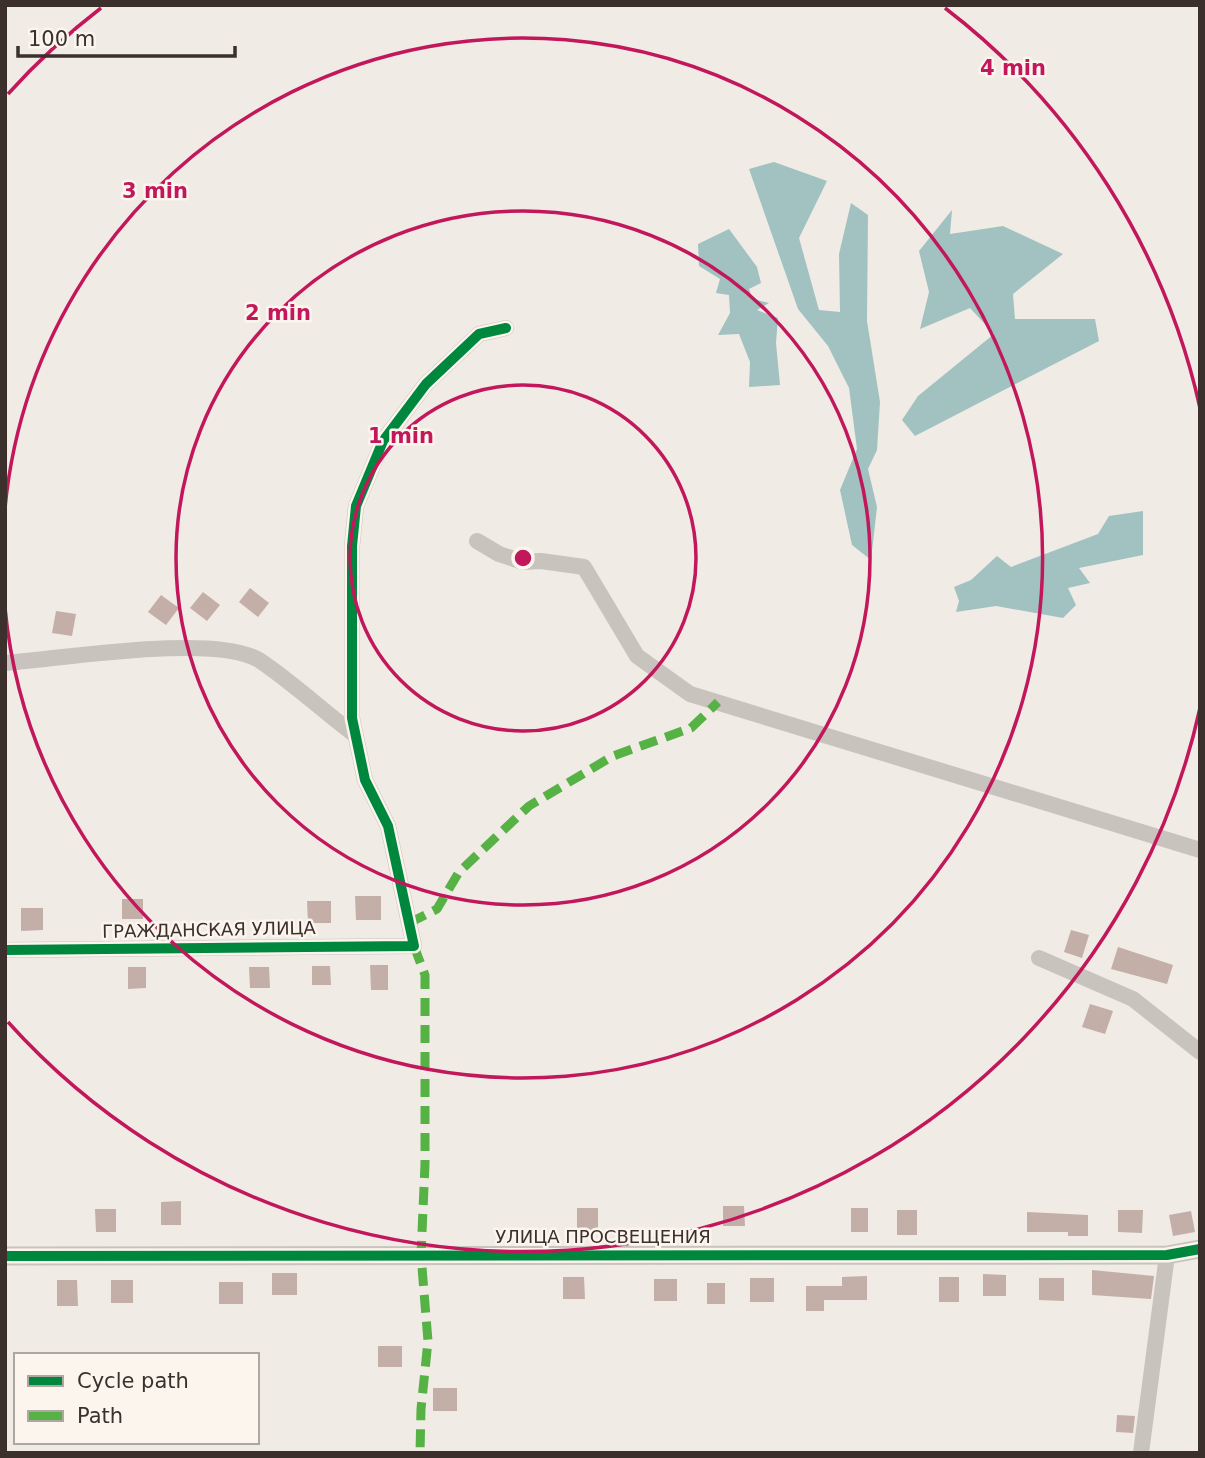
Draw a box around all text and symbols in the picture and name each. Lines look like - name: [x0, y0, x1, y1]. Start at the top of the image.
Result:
- scale bar: [18, 14, 234, 58]
- text: 100 m: [28, 27, 95, 51]
- text: 4 min: [980, 56, 1046, 80]
- text: 3 min: [122, 179, 188, 203]
- text: 2 min: [245, 301, 311, 325]
- text: 1 min: [368, 424, 434, 448]
- centre of rings: [511, 546, 535, 570]
- street label: ГРАЖДАНСКАЯ УЛИЦА: [102, 917, 317, 942]
- street label: УЛИЦА ПРОСВЕЩЕНИЯ: [495, 1226, 711, 1247]
- legend: [14, 1353, 259, 1444]
- text: Cycle path: [77, 1369, 189, 1393]
- text: Path: [77, 1404, 123, 1428]

